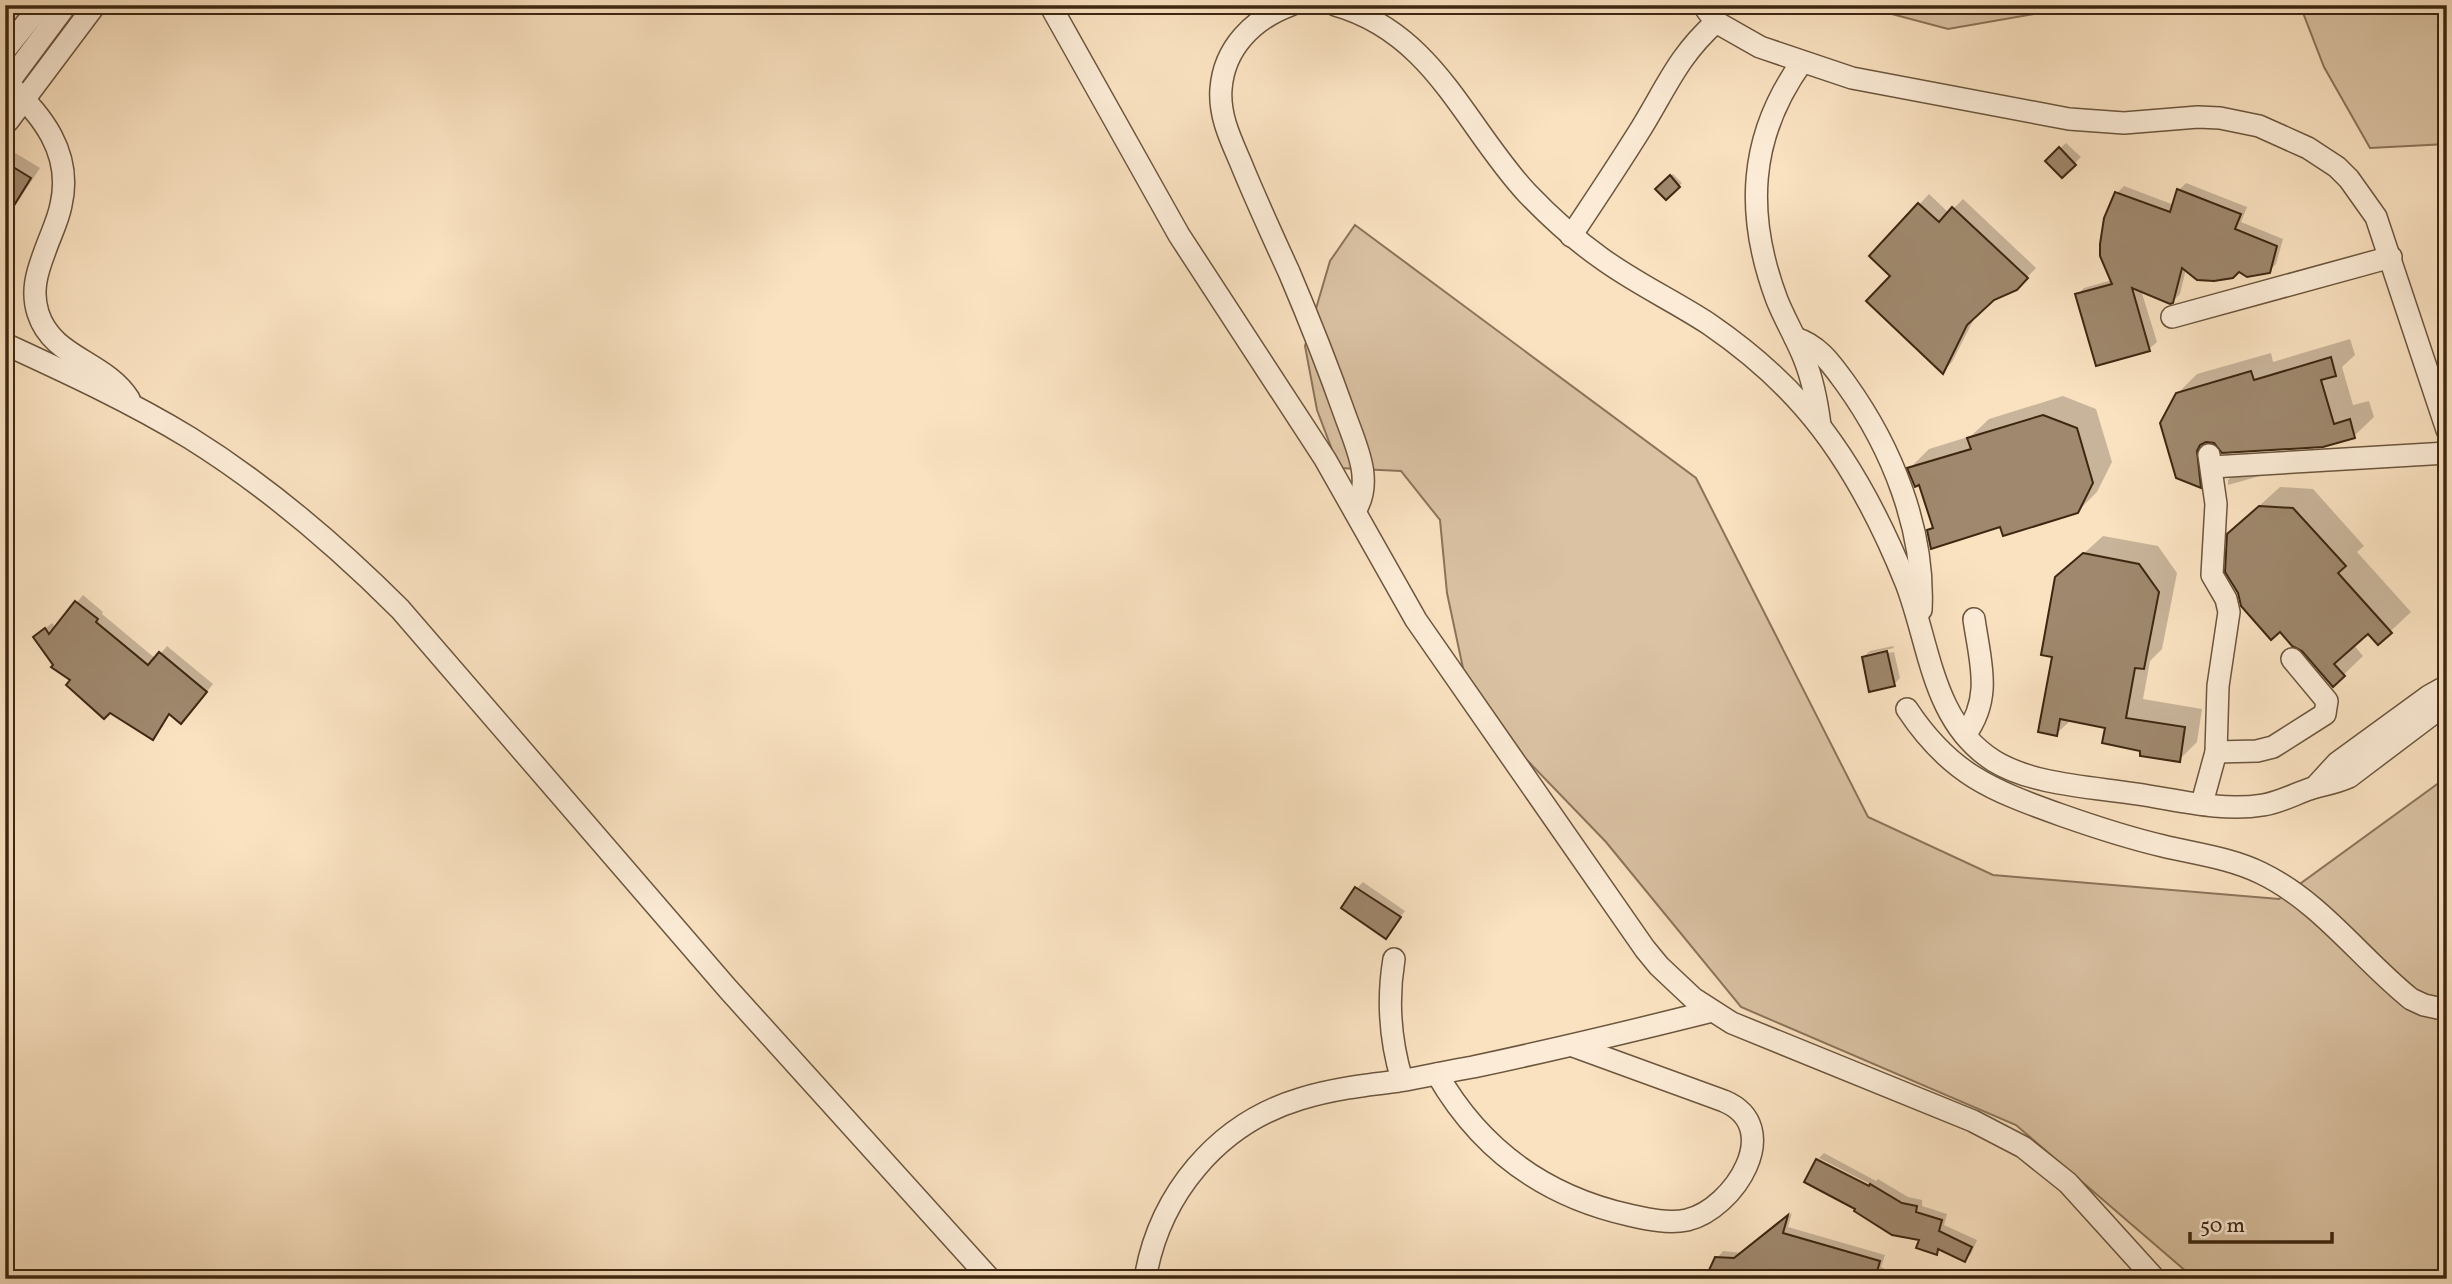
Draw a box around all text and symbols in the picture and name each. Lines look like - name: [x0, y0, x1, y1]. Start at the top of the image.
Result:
- scale bar: [2190, 1200, 2331, 1244]
- text: 50 m: [2200, 1212, 2245, 1241]

